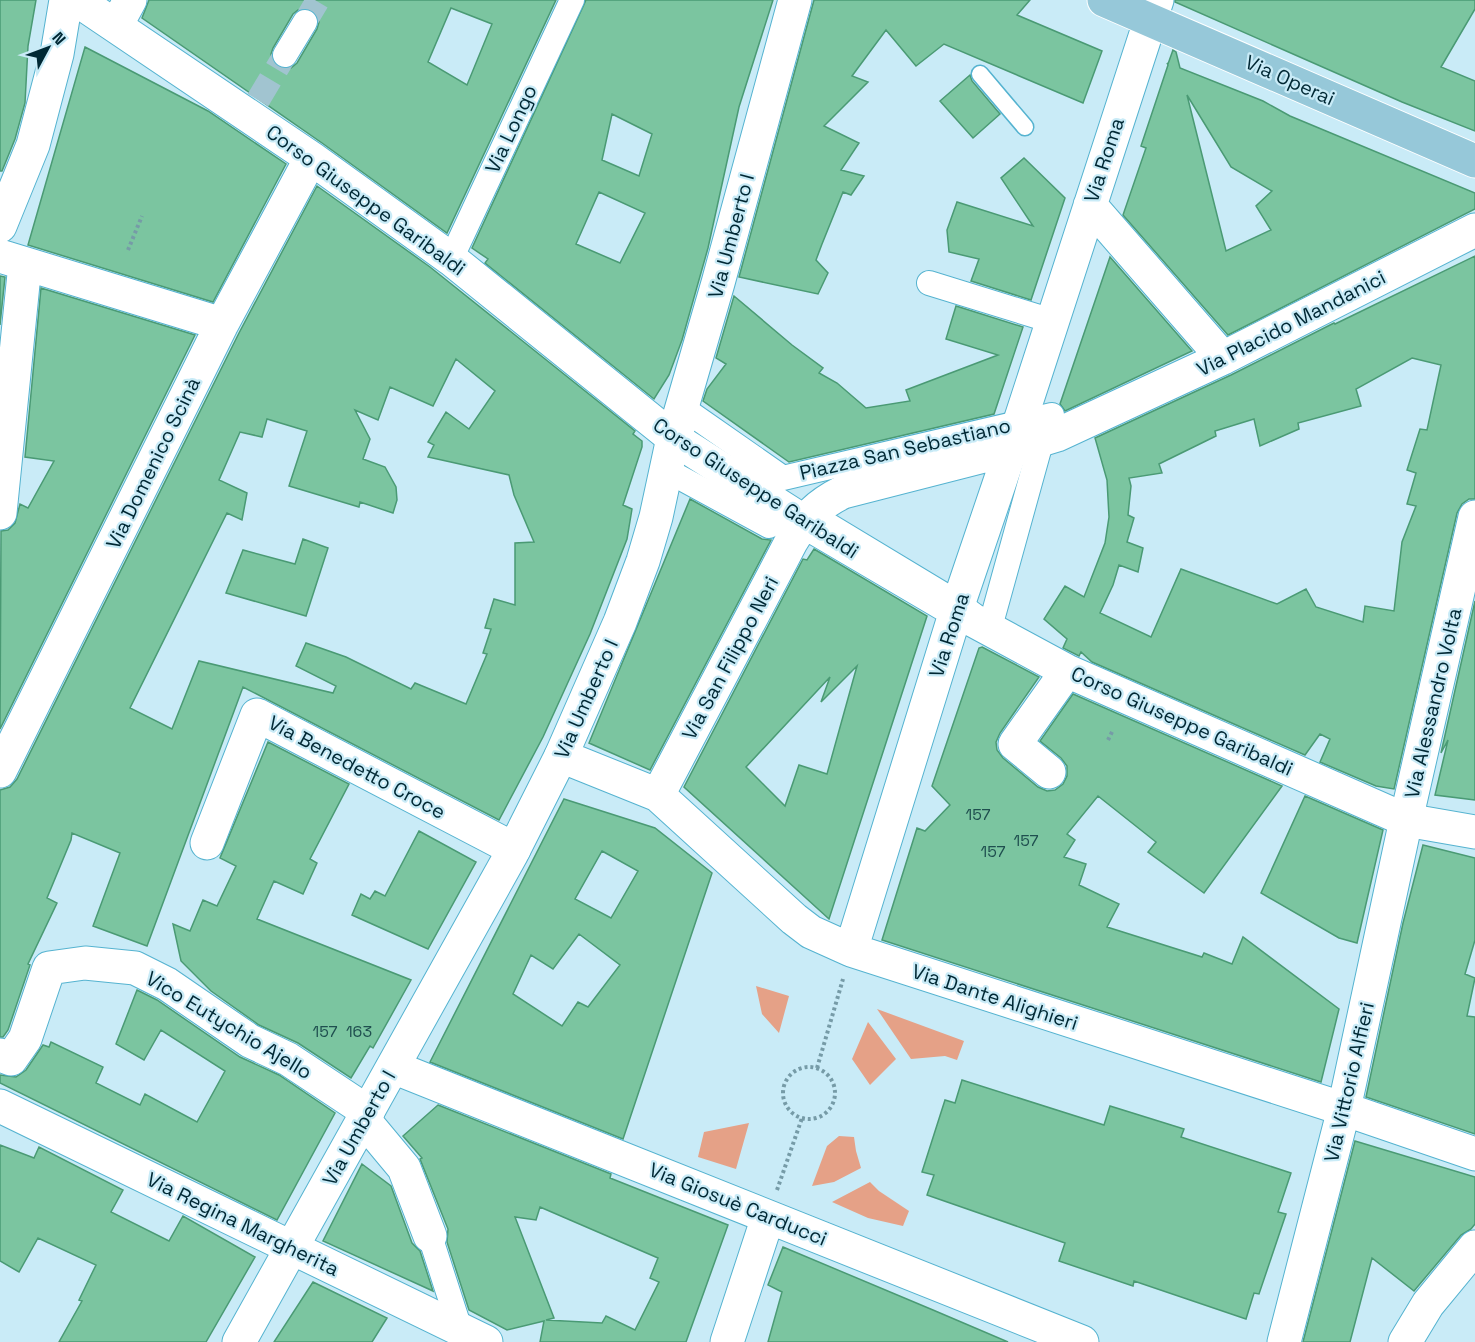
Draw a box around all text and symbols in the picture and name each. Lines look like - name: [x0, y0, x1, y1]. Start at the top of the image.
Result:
- north arrow: [18, 18, 78, 78]
- text: N: [47, 28, 70, 49]
- street label: Via Operai: [1241, 49, 1339, 111]
- street label: Via Longo: [479, 81, 543, 177]
- street label: Via Roma: [1078, 114, 1130, 206]
- street label: Corso Giuseppe Garibaldi: [261, 119, 471, 281]
- street label: Via Umberto I: [702, 171, 760, 301]
- street label: Via Placido Mandanici: [1192, 264, 1390, 382]
- street label: Via Domenico Scinà: [100, 373, 206, 553]
- street label: Corso Giuseppe Garibaldi: [648, 412, 864, 564]
- street label: Piazza San Sebastiano: [797, 412, 1013, 486]
- street label: Via San Filippo Neri: [676, 572, 784, 744]
- street label: Via Roma: [923, 589, 975, 681]
- street label: Via Alessandro Volta: [1398, 605, 1468, 801]
- street label: Via Umberto I: [548, 635, 624, 763]
- street label: Corso Giuseppe Garibaldi: [1067, 660, 1297, 782]
- street label: Via Benedetto Croce: [264, 709, 450, 825]
- house number: 157: [965, 804, 991, 825]
- house number: 157: [1013, 830, 1039, 851]
- house number: 157: [980, 841, 1006, 862]
- street label: Via Dante Alighieri: [909, 958, 1081, 1036]
- street label: Vico Eutychio Ajello: [141, 965, 317, 1085]
- street label: Via Vittorio Alfieri: [1318, 999, 1380, 1165]
- house number: 157: [312, 1021, 338, 1042]
- house number: 163: [346, 1021, 372, 1042]
- street label: Via Umberto I: [317, 1066, 401, 1190]
- street label: Via Giosuè Carducci: [645, 1156, 831, 1252]
- street label: Via Regina Margherita: [142, 1166, 344, 1282]

